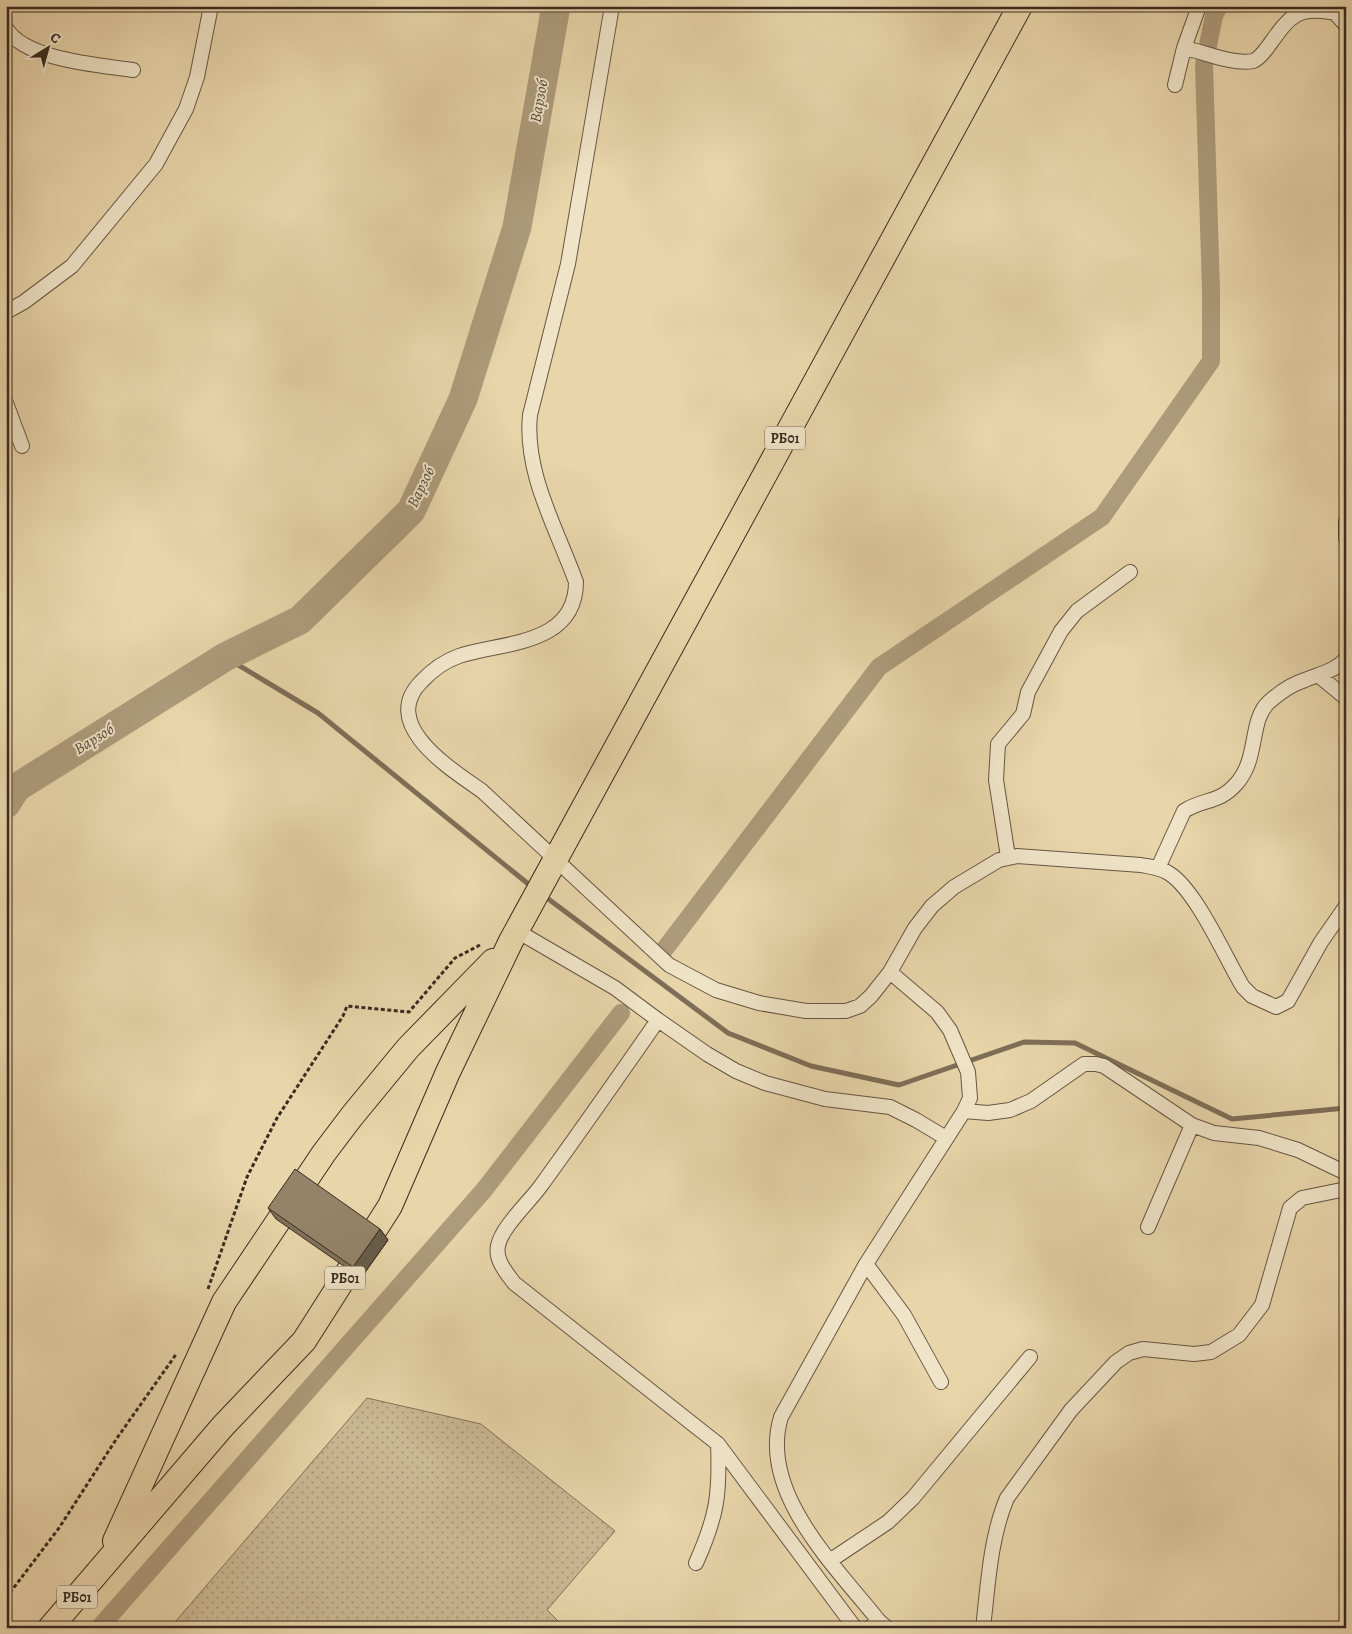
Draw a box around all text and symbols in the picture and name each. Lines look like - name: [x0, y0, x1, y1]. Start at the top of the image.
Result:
- north arrow: [22, 22, 72, 72]
- text: С: [46, 28, 65, 48]
- water label: Варзоб: [524, 77, 554, 124]
- road number: РБ01: [765, 426, 805, 449]
- water label: Варзоб: [402, 462, 441, 511]
- water label: Варзоб: [70, 718, 119, 760]
- road number: РБ01: [325, 1266, 365, 1290]
- road number: РБ01: [57, 1585, 97, 1608]

